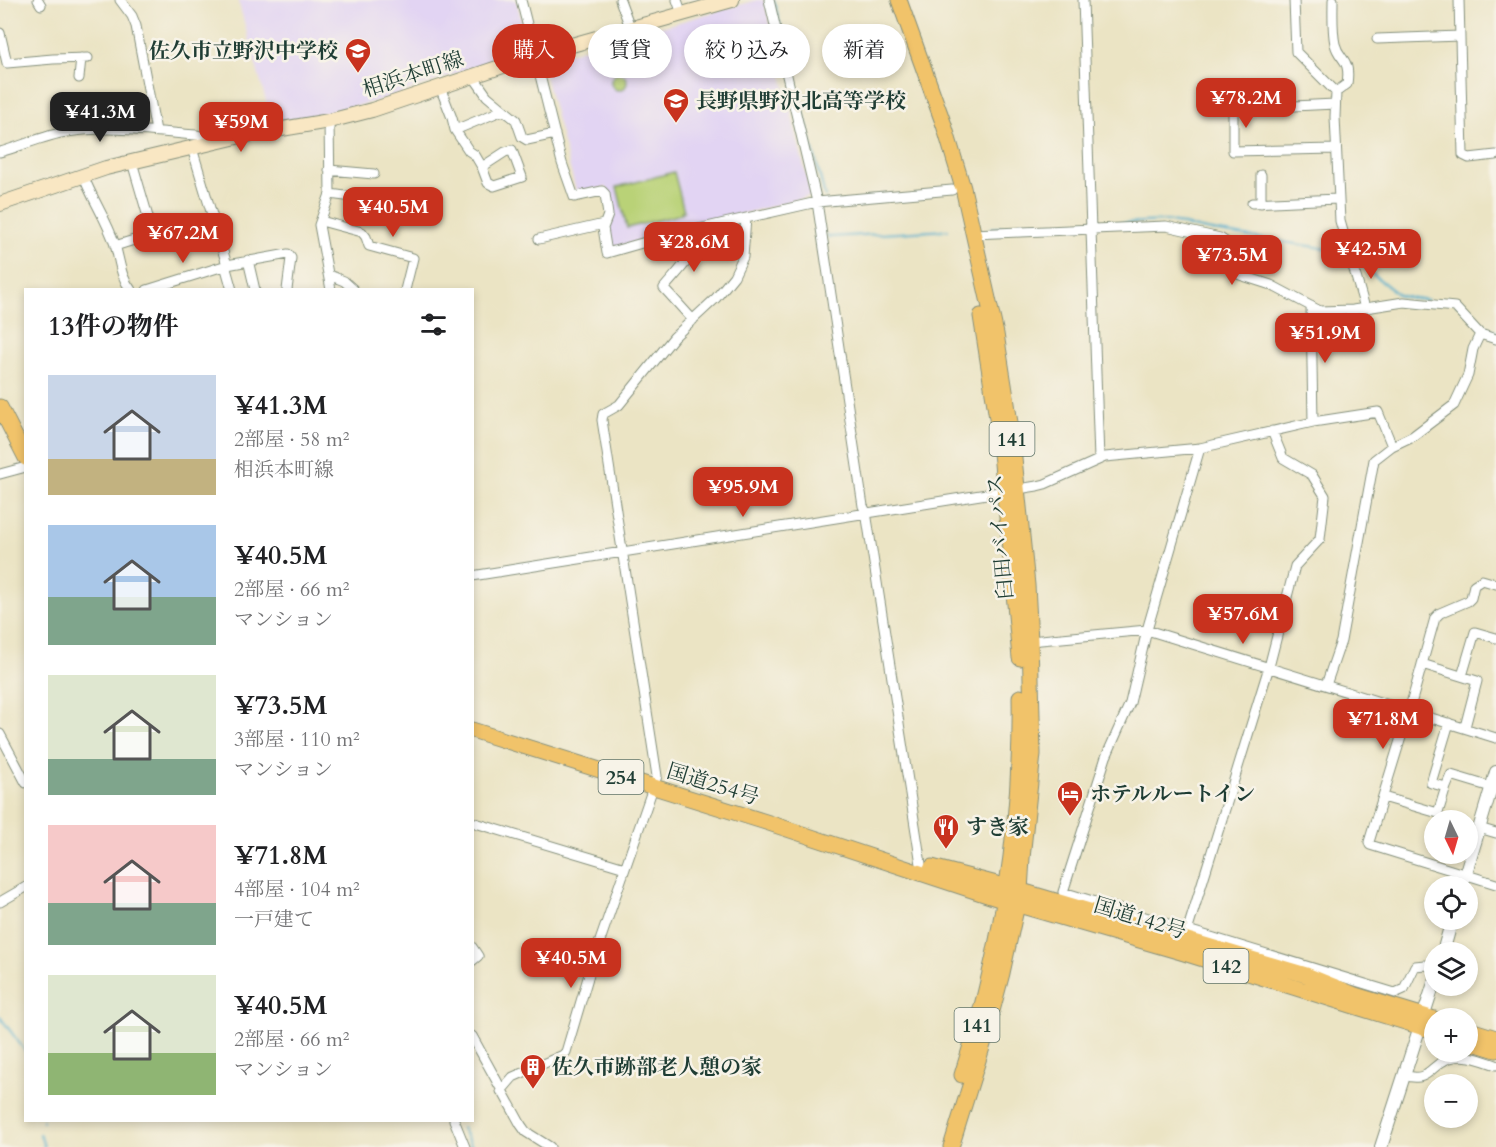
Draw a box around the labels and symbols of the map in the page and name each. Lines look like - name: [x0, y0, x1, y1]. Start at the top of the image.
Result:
- school or university icon: 佐久市立野沢中学校: [343, 36, 373, 74]
- place label: 佐久市立野沢中学校: [149, 37, 338, 66]
- street label: 相浜本町線: [359, 44, 468, 104]
- pin: ¥78.2M: [1197, 78, 1295, 129]
- school or university icon: 長野県野沢北高等学校: [661, 86, 691, 124]
- place label: 長野県野沢北高等学校: [696, 87, 906, 116]
- pin: ¥41.3M: [51, 92, 149, 143]
- pin: ¥59M: [205, 102, 277, 153]
- pin: ¥40.5M: [344, 187, 442, 238]
- pin: ¥67.2M: [134, 213, 232, 264]
- pin: ¥28.6M: [645, 222, 743, 273]
- pin: ¥42.5M: [1322, 229, 1420, 280]
- pin: ¥73.5M: [1183, 235, 1281, 286]
- pin: ¥51.9M: [1276, 313, 1374, 364]
- road number: 141: [990, 422, 1034, 456]
- pin: ¥95.9M: [694, 467, 792, 518]
- street label: 臼田バイパス: [981, 473, 1020, 601]
- pin: ¥57.6M: [1194, 594, 1292, 645]
- pin: ¥71.8M: [1334, 699, 1432, 750]
- street label: 国道254号: [663, 757, 763, 812]
- road number: 254: [598, 760, 644, 794]
- hotel icon: ホテルルートイン: [1055, 779, 1085, 817]
- place label: ホテルルートイン: [1090, 780, 1255, 809]
- north arrow: [1424, 810, 1478, 864]
- restaurant icon: すき家: [931, 812, 961, 850]
- place label: すき家: [966, 813, 1029, 842]
- street label: 国道142号: [1090, 891, 1190, 946]
- pin: ¥40.5M: [522, 938, 620, 989]
- road number: 142: [1204, 949, 1248, 983]
- road number: 141: [954, 1008, 1000, 1042]
- building icon: 佐久市跡部老人憩の家: [518, 1052, 548, 1090]
- place label: 佐久市跡部老人憩の家: [552, 1053, 762, 1082]

